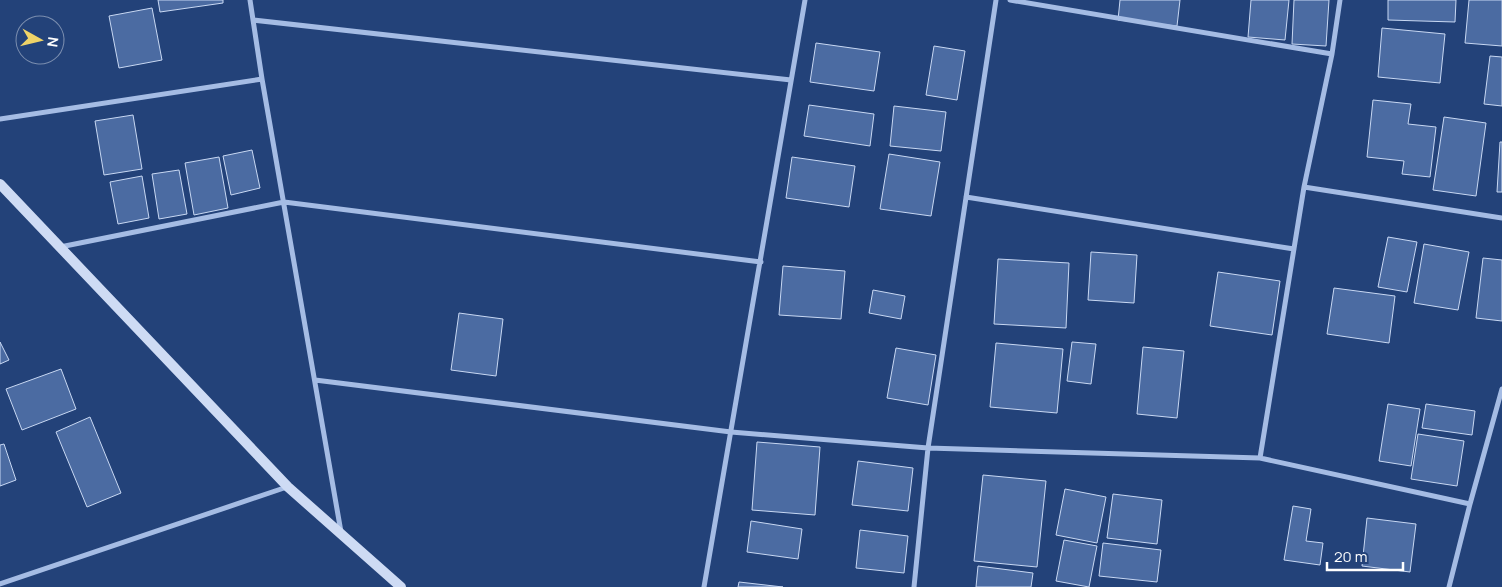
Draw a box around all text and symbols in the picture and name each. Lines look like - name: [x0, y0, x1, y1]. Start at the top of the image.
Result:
- north arrow: [15, 15, 65, 65]
- text: N: [43, 36, 63, 48]
- scale bar: [1327, 540, 1403, 572]
- text: 20 m: [1334, 546, 1367, 567]

